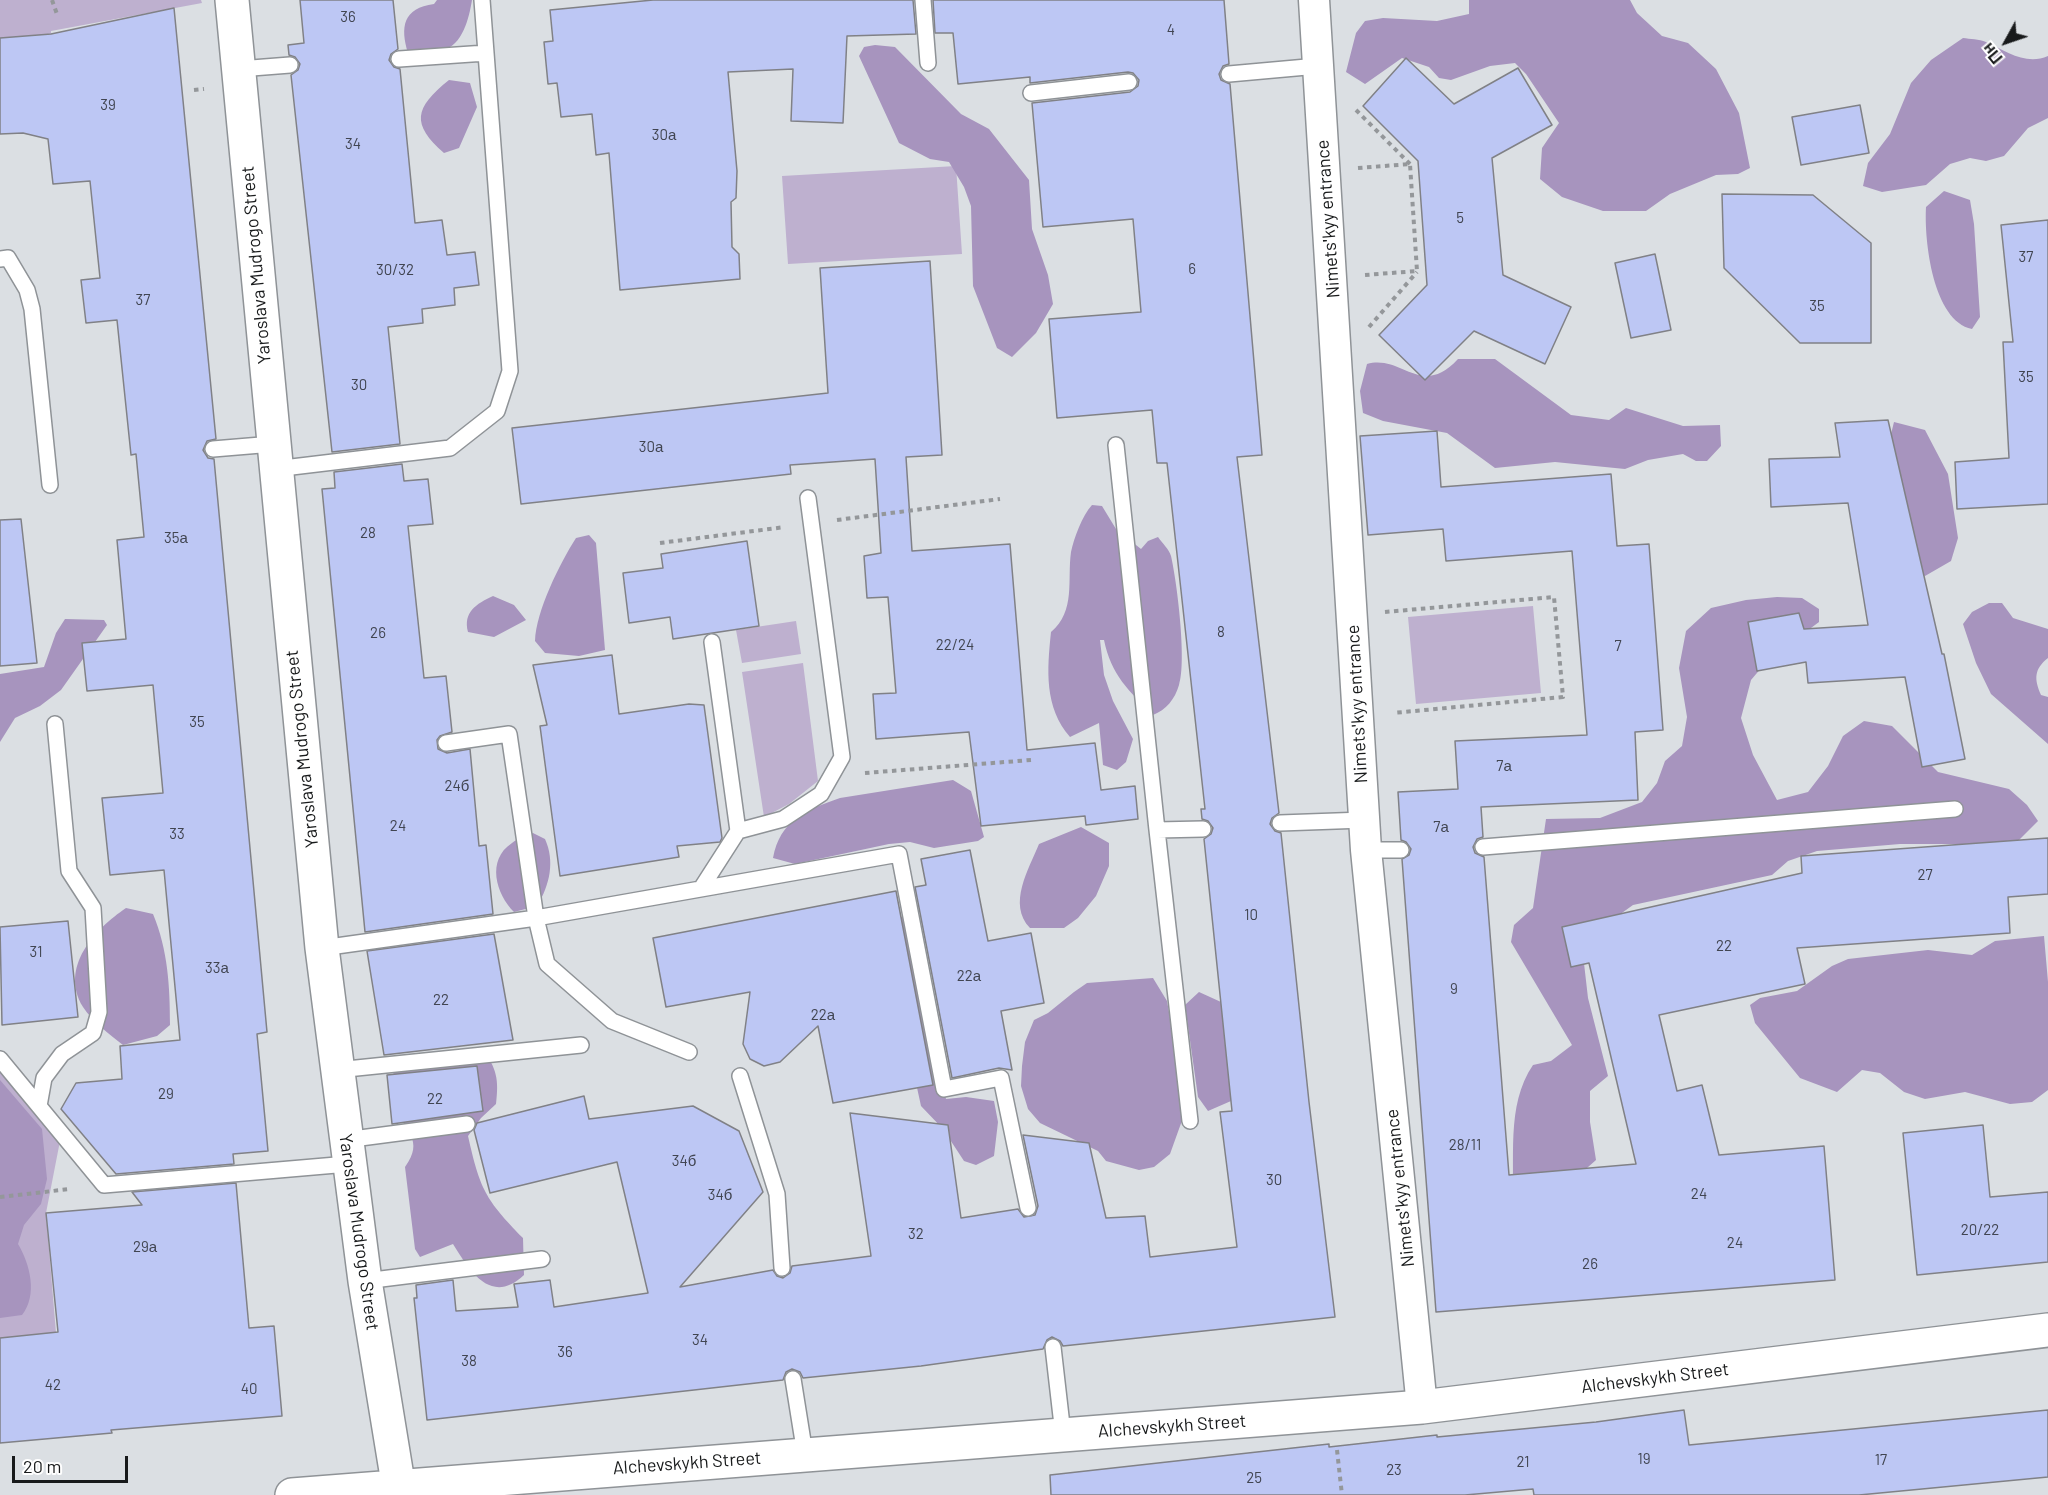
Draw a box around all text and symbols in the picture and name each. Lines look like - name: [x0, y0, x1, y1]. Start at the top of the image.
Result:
- house number: 36: [340, 8, 356, 26]
- north arrow: [1976, 12, 2036, 72]
- house number: 4: [1167, 21, 1175, 39]
- text: Пн: [1978, 40, 2006, 68]
- house number: 39: [100, 96, 116, 114]
- house number: 30а: [652, 126, 676, 144]
- house number: 34: [345, 135, 361, 153]
- street label: Nimetsʹkyy entrance: [1312, 139, 1344, 299]
- street label: Yaroslava Mudrogo Street: [237, 165, 275, 365]
- house number: 5: [1456, 209, 1464, 227]
- house number: 37: [2019, 248, 2033, 266]
- house number: 6: [1188, 260, 1196, 278]
- house number: 30/32: [376, 261, 414, 279]
- house number: 37: [136, 291, 150, 309]
- house number: 35: [1809, 297, 1825, 315]
- house number: 35: [2018, 368, 2034, 386]
- house number: 30: [351, 376, 367, 394]
- house number: 30а: [639, 438, 663, 456]
- house number: 28: [360, 524, 376, 542]
- house number: 35а: [164, 529, 188, 547]
- house number: 8: [1217, 623, 1225, 641]
- house number: 26: [370, 624, 386, 642]
- street label: Nimetsʹkyy entrance: [1342, 624, 1372, 784]
- house number: 22/24: [936, 636, 974, 654]
- house number: 7: [1614, 637, 1622, 655]
- street label: Yaroslava Mudrogo Street: [281, 649, 323, 849]
- house number: 35: [189, 713, 205, 731]
- house number: 7а: [1496, 757, 1512, 775]
- house number: 24б: [445, 777, 469, 795]
- house number: 24: [390, 817, 406, 835]
- house number: 7а: [1433, 818, 1449, 836]
- house number: 33: [169, 825, 185, 843]
- house number: 27: [1917, 866, 1933, 884]
- house number: 10: [1244, 906, 1258, 924]
- house number: 22: [1716, 937, 1732, 955]
- house number: 31: [30, 943, 42, 961]
- house number: 33а: [205, 959, 229, 977]
- house number: 22а: [957, 967, 981, 985]
- house number: 9: [1450, 980, 1458, 998]
- house number: 22: [433, 991, 449, 1009]
- house number: 22а: [811, 1006, 835, 1024]
- house number: 29: [158, 1085, 174, 1103]
- house number: 22: [427, 1090, 443, 1108]
- street label: Nimetsʹkyy entrance: [1381, 1108, 1419, 1268]
- street label: Yaroslava Mudrogo Street: [334, 1132, 384, 1332]
- house number: 28/11: [1449, 1136, 1481, 1154]
- house number: 34б: [672, 1152, 696, 1170]
- house number: 30: [1266, 1171, 1282, 1189]
- house number: 24: [1691, 1185, 1707, 1203]
- house number: 34б: [708, 1186, 732, 1204]
- house number: 20/22: [1961, 1221, 1999, 1239]
- house number: 32: [908, 1225, 924, 1243]
- house number: 24: [1727, 1234, 1743, 1252]
- house number: 29а: [133, 1238, 157, 1256]
- house number: 26: [1582, 1255, 1598, 1273]
- house number: 34: [692, 1331, 708, 1349]
- house number: 36: [557, 1343, 573, 1361]
- house number: 38: [461, 1352, 477, 1370]
- street label: Alchevskykh Street: [1580, 1358, 1730, 1398]
- house number: 42: [45, 1376, 61, 1394]
- house number: 40: [241, 1380, 257, 1398]
- street label: Alchevskykh Street: [1097, 1410, 1247, 1442]
- scale bar: [15, 1444, 130, 1482]
- street label: Alchevskykh Street: [612, 1447, 762, 1479]
- house number: 19: [1637, 1450, 1651, 1468]
- house number: 17: [1875, 1451, 1887, 1469]
- house number: 21: [1516, 1453, 1530, 1471]
- text: 20 m: [23, 1455, 61, 1477]
- house number: 23: [1386, 1461, 1402, 1479]
- house number: 25: [1246, 1469, 1262, 1487]

